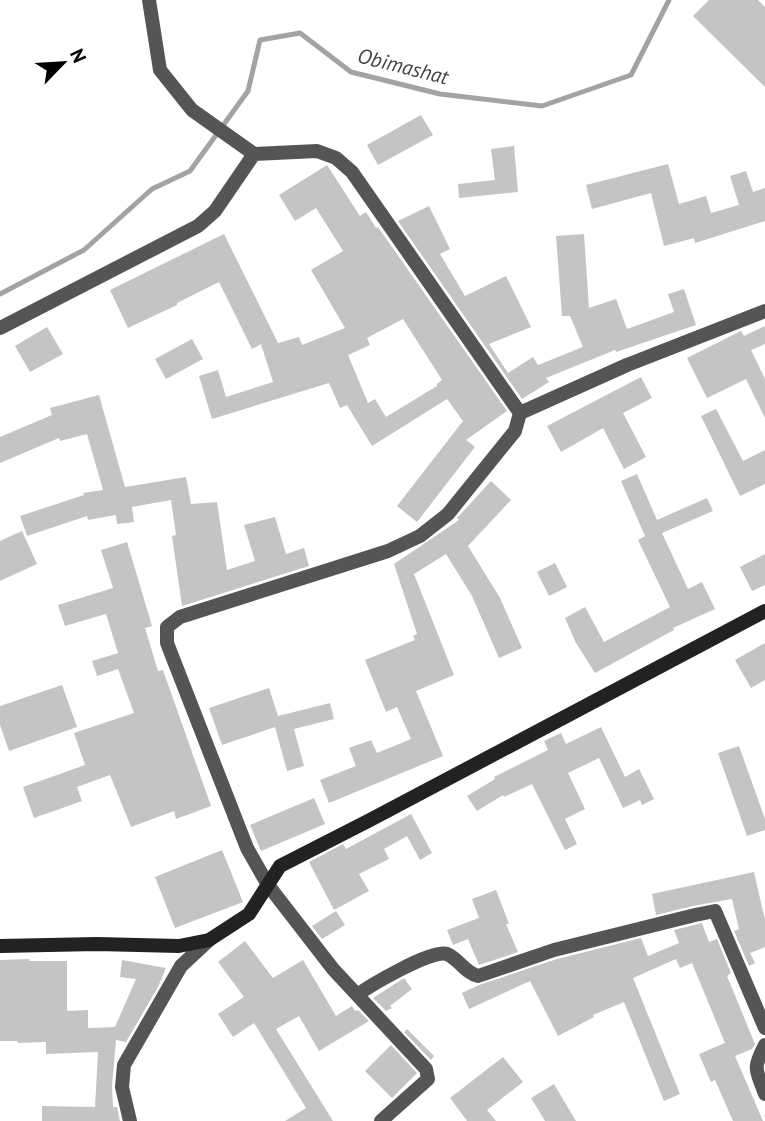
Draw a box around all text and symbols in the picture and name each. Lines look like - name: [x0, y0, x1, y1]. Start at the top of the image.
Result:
- north arrow: [28, 28, 98, 98]
- water label: Obimashat: [355, 42, 453, 91]
- text: N: [65, 45, 92, 67]

